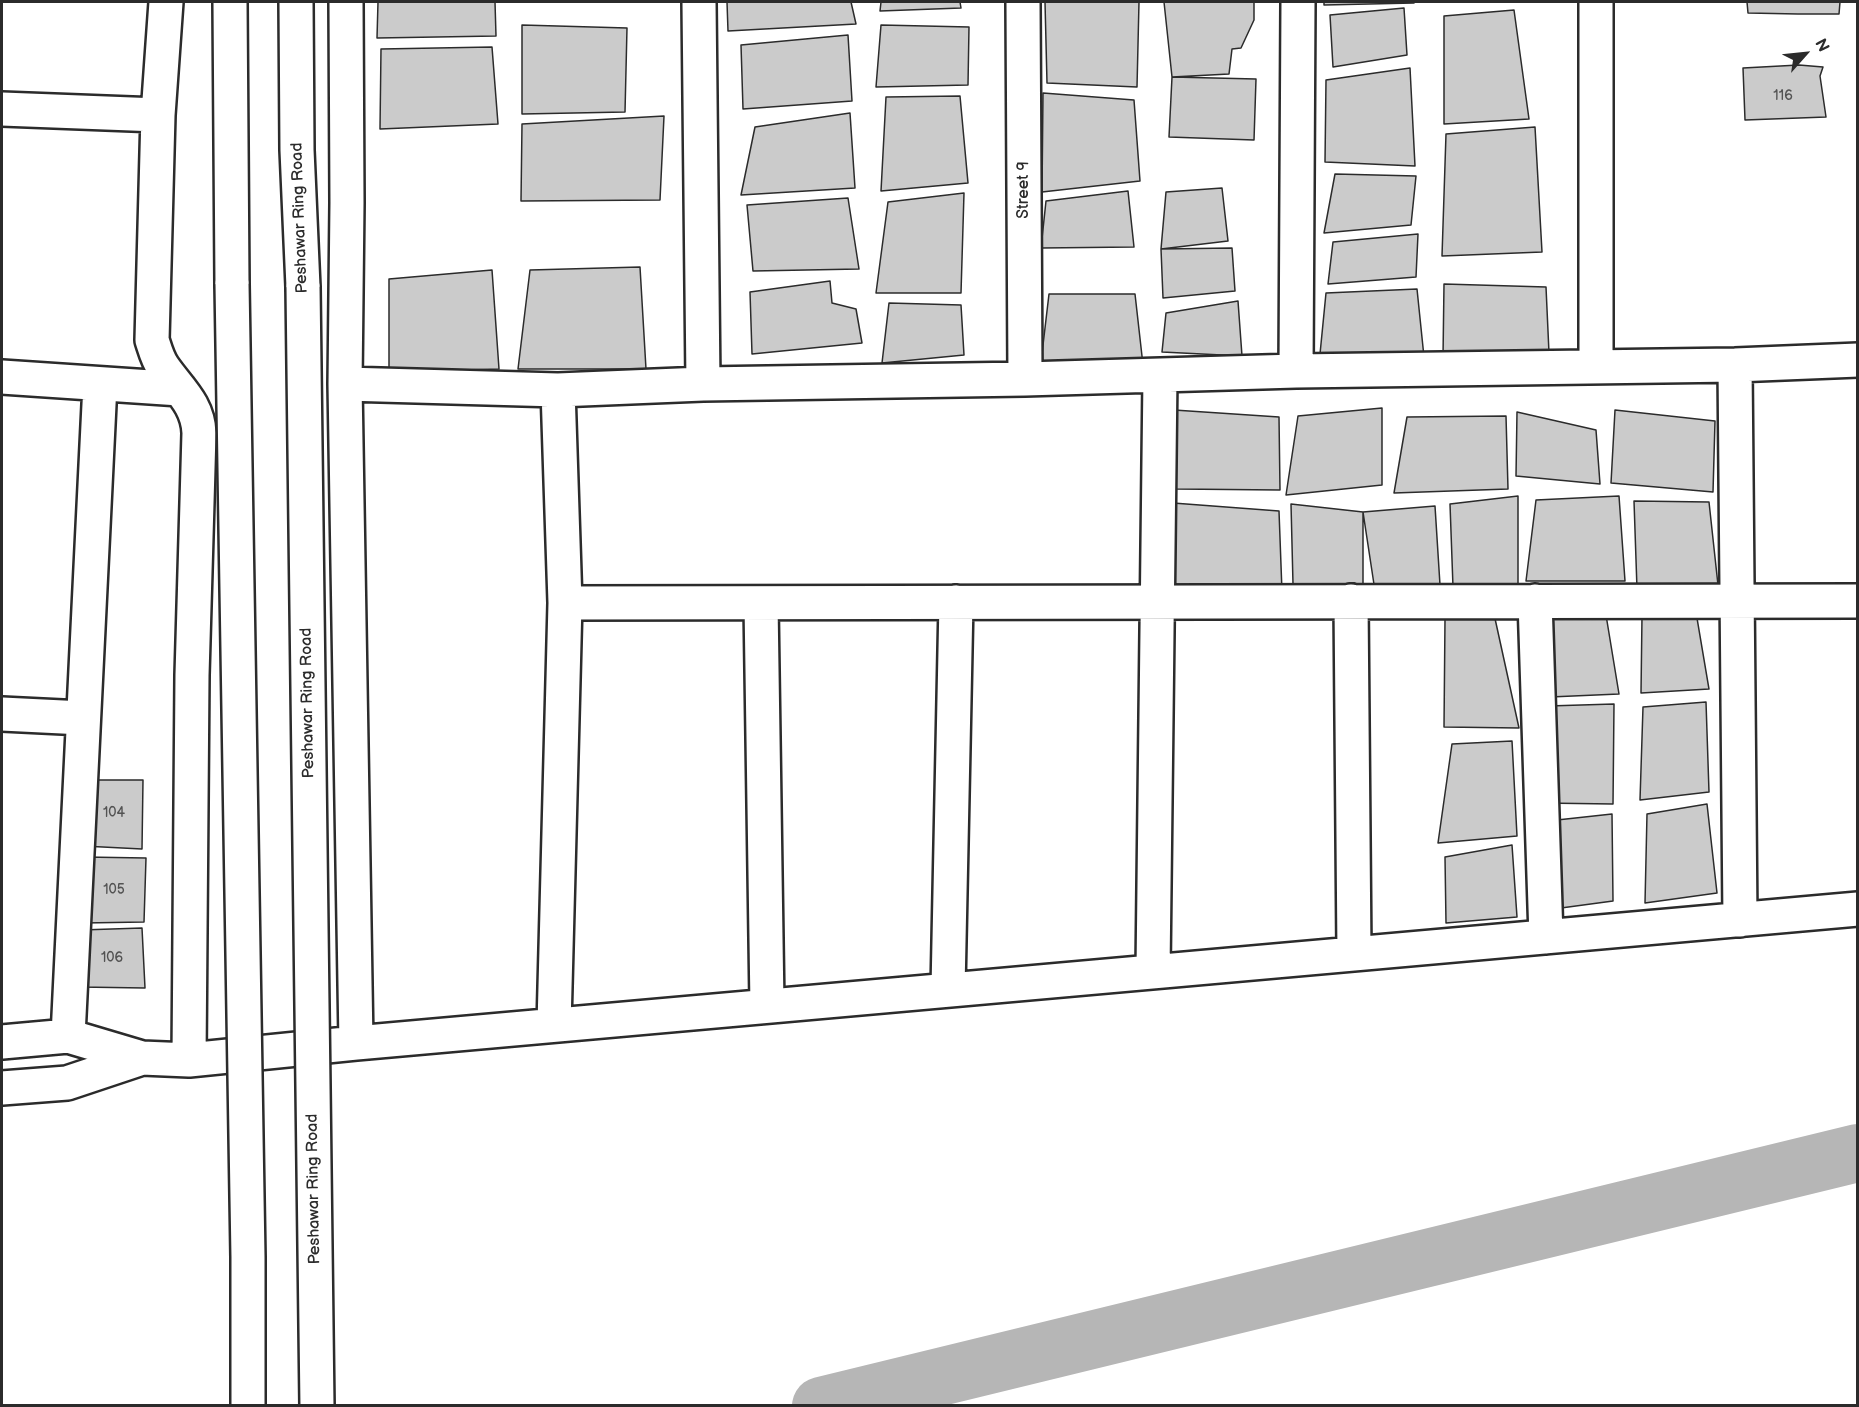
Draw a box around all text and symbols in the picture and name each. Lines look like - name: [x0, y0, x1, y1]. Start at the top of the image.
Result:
- north arrow: [1775, 24, 1835, 84]
- text: N: [1810, 36, 1833, 55]
- house number: 116: [1773, 88, 1793, 104]
- street label: Peshawar Ring Road: [288, 142, 312, 294]
- street label: Street 9: [1014, 161, 1034, 219]
- street label: Peshawar Ring Road: [297, 627, 319, 779]
- house number: 104: [103, 805, 125, 821]
- house number: 105: [103, 882, 125, 898]
- house number: 106: [101, 950, 123, 966]
- street label: Peshawar Ring Road: [303, 1113, 325, 1265]

